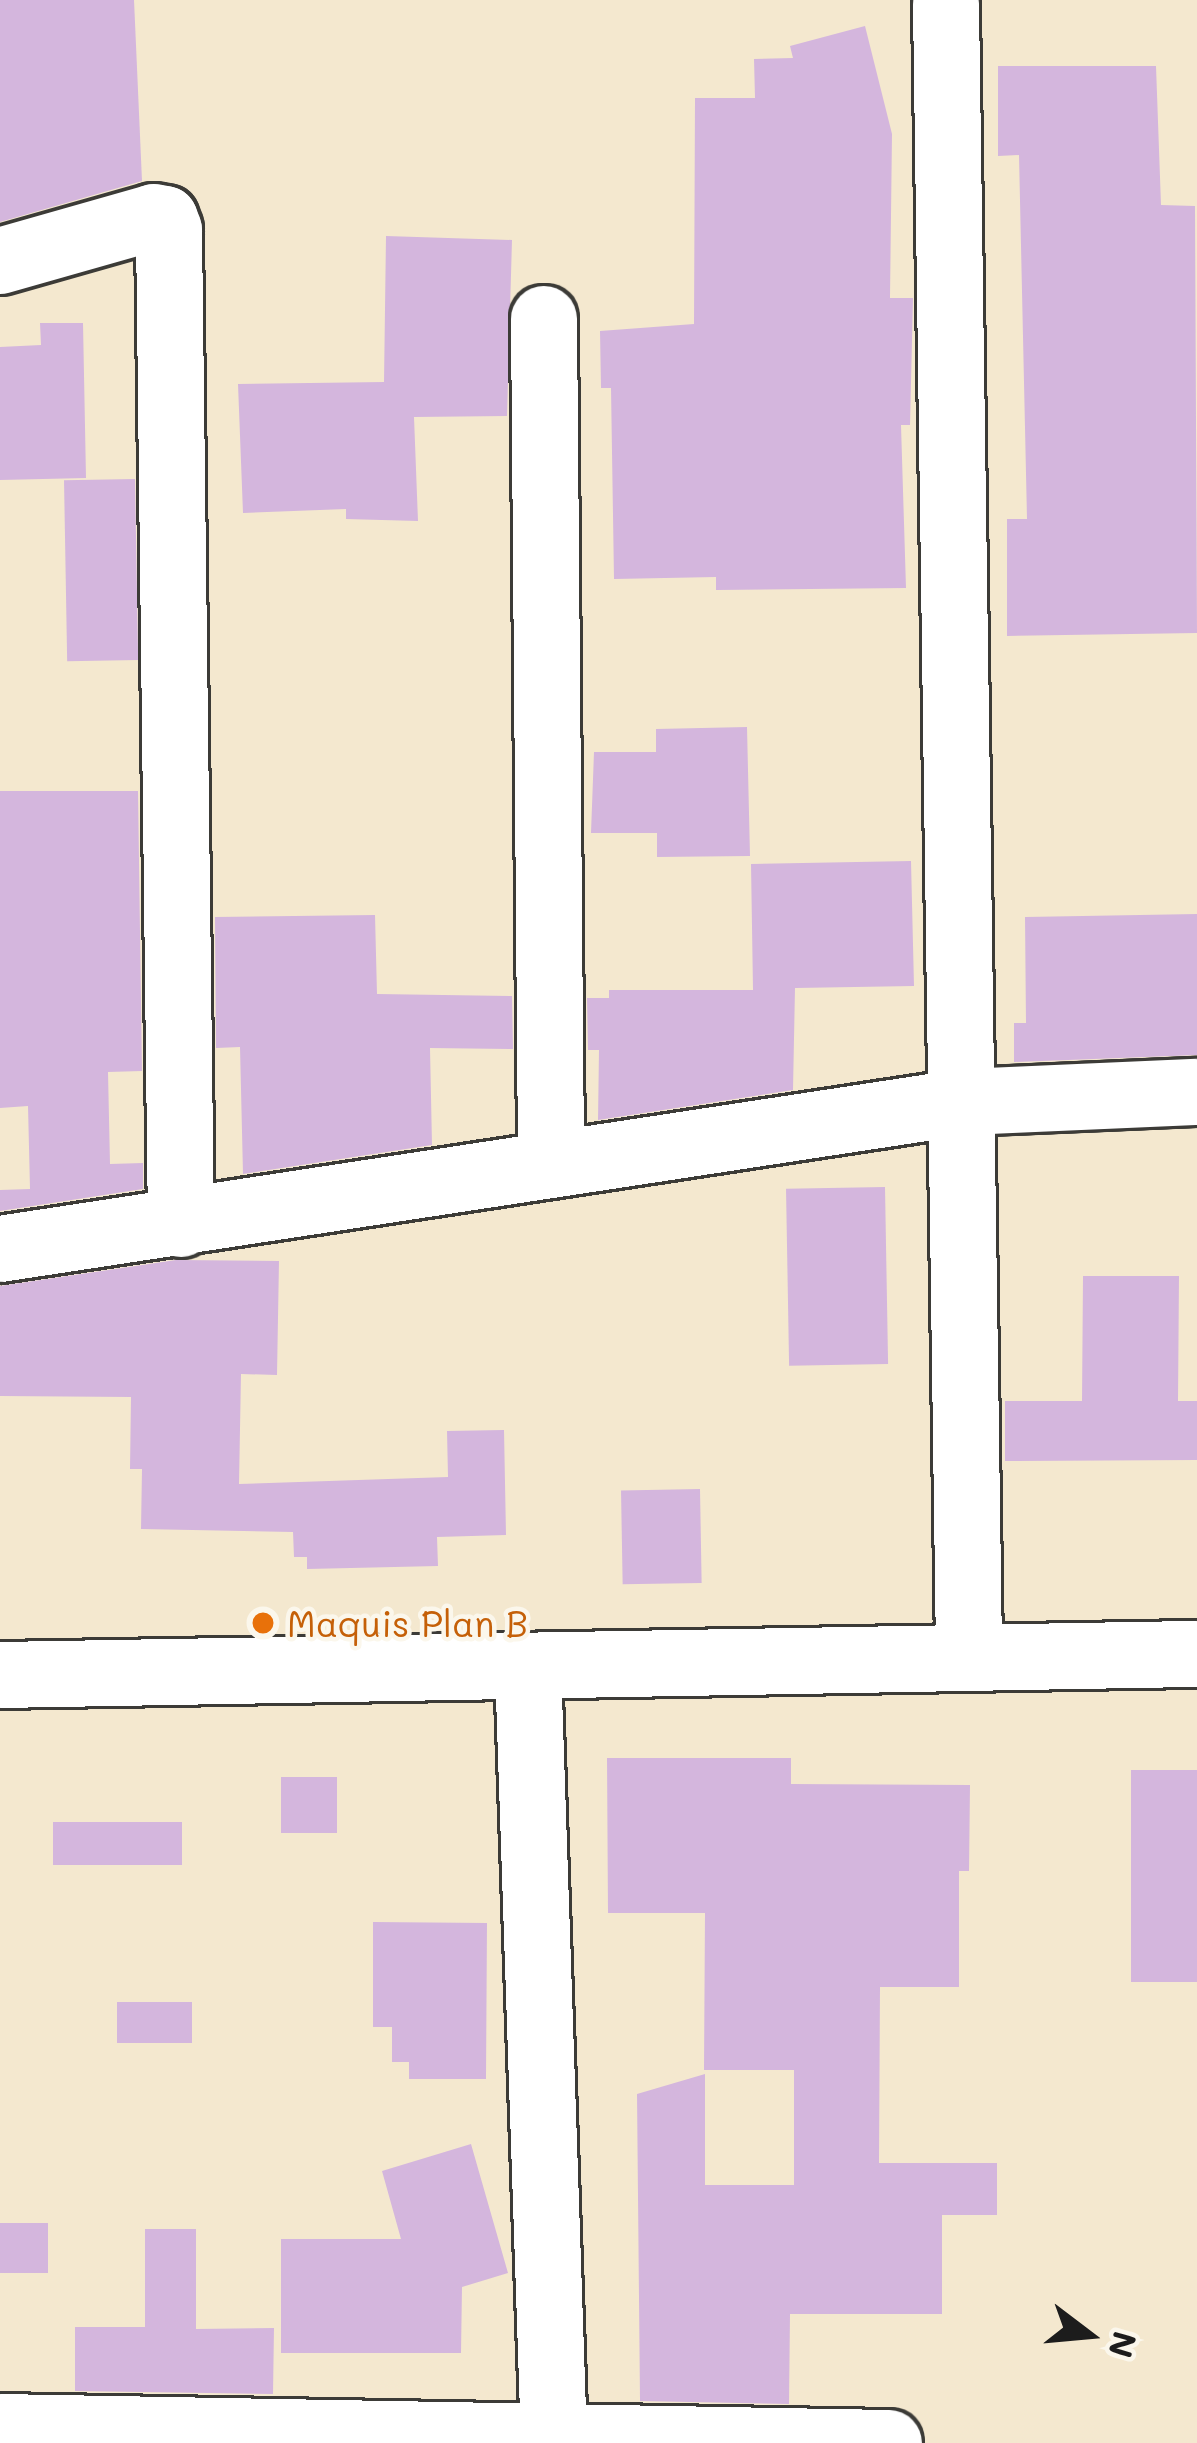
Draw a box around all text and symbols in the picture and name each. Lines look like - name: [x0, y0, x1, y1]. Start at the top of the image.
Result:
- place label: Maquis Plan B: [287, 1601, 528, 1645]
- marker: Maquis Plan B: [250, 1610, 276, 1636]
- north arrow: [1029, 2275, 1149, 2395]
- text: N: [1100, 2327, 1148, 2363]

